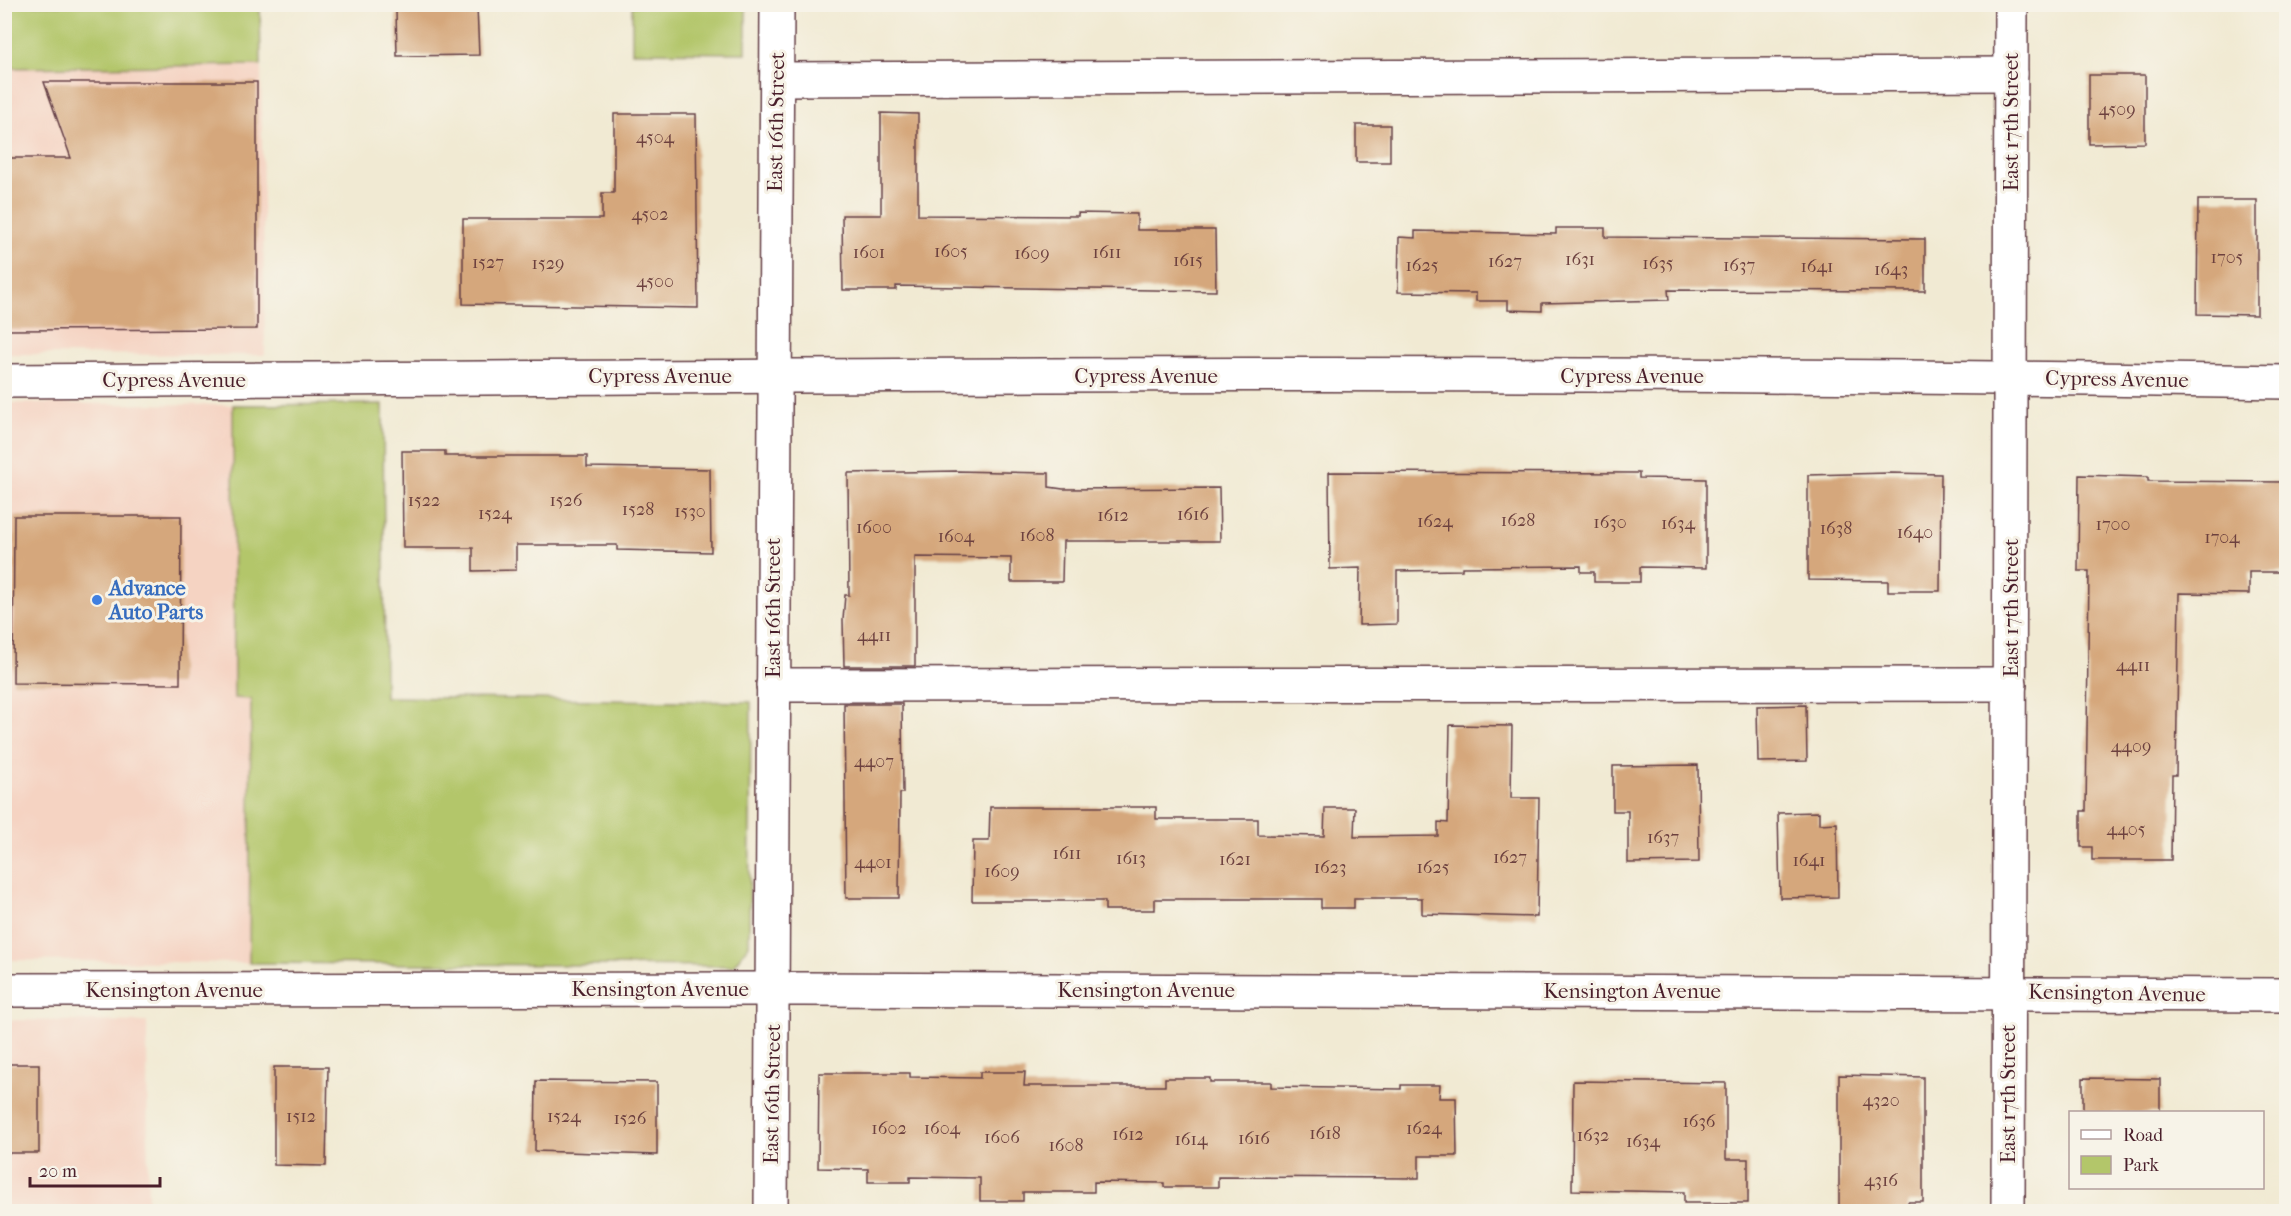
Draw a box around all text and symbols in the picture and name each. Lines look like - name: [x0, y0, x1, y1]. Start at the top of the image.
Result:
- street label: East 16th Street: [763, 51, 789, 192]
- street label: East 17th Street: [1999, 52, 2023, 192]
- house number: 4509: [2098, 99, 2136, 120]
- house number: 4504: [636, 127, 674, 148]
- house number: 4502: [631, 204, 669, 225]
- house number: 1605: [934, 241, 968, 262]
- house number: 1601: [853, 242, 885, 263]
- house number: 1611: [1093, 242, 1121, 263]
- house number: 1609: [1014, 243, 1050, 264]
- house number: 1705: [2211, 247, 2244, 268]
- house number: 1631: [1565, 249, 1595, 270]
- house number: 1615: [1173, 250, 1203, 271]
- house number: 1627: [1488, 251, 1522, 272]
- house number: 1527: [472, 252, 504, 273]
- house number: 1529: [532, 253, 564, 274]
- house number: 1635: [1642, 253, 1674, 274]
- house number: 1625: [1405, 255, 1439, 276]
- house number: 1637: [1723, 255, 1755, 276]
- house number: 1641: [1800, 256, 1834, 277]
- house number: 1643: [1874, 259, 1908, 280]
- house number: 4500: [636, 271, 674, 292]
- street label: Cypress Avenue: [588, 364, 732, 388]
- street label: Cypress Avenue: [1074, 364, 1218, 388]
- street label: Cypress Avenue: [1560, 364, 1704, 388]
- street label: Cypress Avenue: [2045, 366, 2189, 392]
- street label: Cypress Avenue: [102, 368, 246, 392]
- house number: 1522: [408, 490, 440, 511]
- house number: 1526: [549, 490, 583, 511]
- house number: 1528: [622, 499, 654, 520]
- house number: 1530: [674, 501, 706, 522]
- house number: 1524: [478, 503, 512, 524]
- house number: 1616: [1177, 504, 1209, 525]
- house number: 1612: [1097, 505, 1129, 526]
- house number: 1628: [1501, 510, 1535, 531]
- house number: 1624: [1417, 511, 1453, 532]
- house number: 1630: [1593, 512, 1627, 533]
- house number: 1634: [1661, 513, 1695, 534]
- house number: 1700: [2096, 514, 2130, 535]
- house number: 1600: [856, 517, 892, 538]
- house number: 1638: [1820, 518, 1852, 539]
- house number: 1640: [1897, 522, 1933, 543]
- house number: 1608: [1019, 525, 1055, 546]
- house number: 1604: [938, 526, 975, 547]
- house number: 1704: [2204, 527, 2240, 548]
- street label: East 16th Street: [761, 537, 785, 678]
- street label: East 17th Street: [1999, 538, 2023, 678]
- place label: Advance Auto Parts: [107, 576, 204, 624]
- marker: Advance Auto Parts: [90, 593, 104, 607]
- house number: 4411: [857, 625, 891, 646]
- house number: 4411: [2116, 655, 2150, 676]
- house number: 4409: [2111, 736, 2151, 757]
- house number: 4407: [854, 751, 894, 772]
- house number: 4405: [2106, 819, 2146, 840]
- house number: 1637: [1647, 827, 1679, 848]
- house number: 1611: [1053, 843, 1081, 864]
- house number: 1627: [1493, 847, 1527, 868]
- house number: 1613: [1116, 848, 1146, 869]
- house number: 1621: [1219, 849, 1251, 870]
- house number: 1641: [1792, 850, 1826, 871]
- house number: 4401: [854, 852, 892, 873]
- house number: 1623: [1314, 857, 1346, 878]
- house number: 1625: [1416, 857, 1450, 878]
- house number: 1609: [984, 861, 1020, 882]
- street label: Kensington Avenue: [571, 977, 749, 1001]
- street label: Kensington Avenue: [85, 978, 263, 1002]
- street label: Kensington Avenue: [1057, 978, 1235, 1002]
- street label: Kensington Avenue: [1543, 979, 1721, 1003]
- street label: Kensington Avenue: [2028, 979, 2206, 1007]
- street label: East 16th Street: [759, 1023, 785, 1164]
- street label: East 17th Street: [1996, 1024, 2020, 1164]
- house number: 4320: [1862, 1090, 1900, 1111]
- house number: 1512: [286, 1106, 316, 1127]
- house number: 1524: [547, 1106, 581, 1127]
- house number: 1526: [613, 1108, 647, 1129]
- house number: 1636: [1682, 1111, 1716, 1132]
- legend: [2069, 1111, 2264, 1189]
- house number: 1602: [871, 1118, 907, 1139]
- house number: 1604: [924, 1118, 961, 1139]
- house number: 1624: [1406, 1118, 1442, 1139]
- house number: 1618: [1309, 1123, 1341, 1144]
- house number: 1612: [1112, 1124, 1144, 1145]
- house number: 1632: [1577, 1125, 1609, 1146]
- text: Road: [2123, 1125, 2163, 1146]
- house number: 1606: [984, 1127, 1020, 1148]
- house number: 1616: [1238, 1128, 1270, 1149]
- house number: 1614: [1174, 1129, 1208, 1150]
- house number: 1634: [1626, 1131, 1660, 1152]
- house number: 1608: [1048, 1135, 1084, 1156]
- scale bar: [30, 1150, 160, 1188]
- text: Park: [2123, 1155, 2160, 1176]
- text: 20 m: [39, 1161, 77, 1182]
- house number: 4316: [1864, 1170, 1898, 1191]

